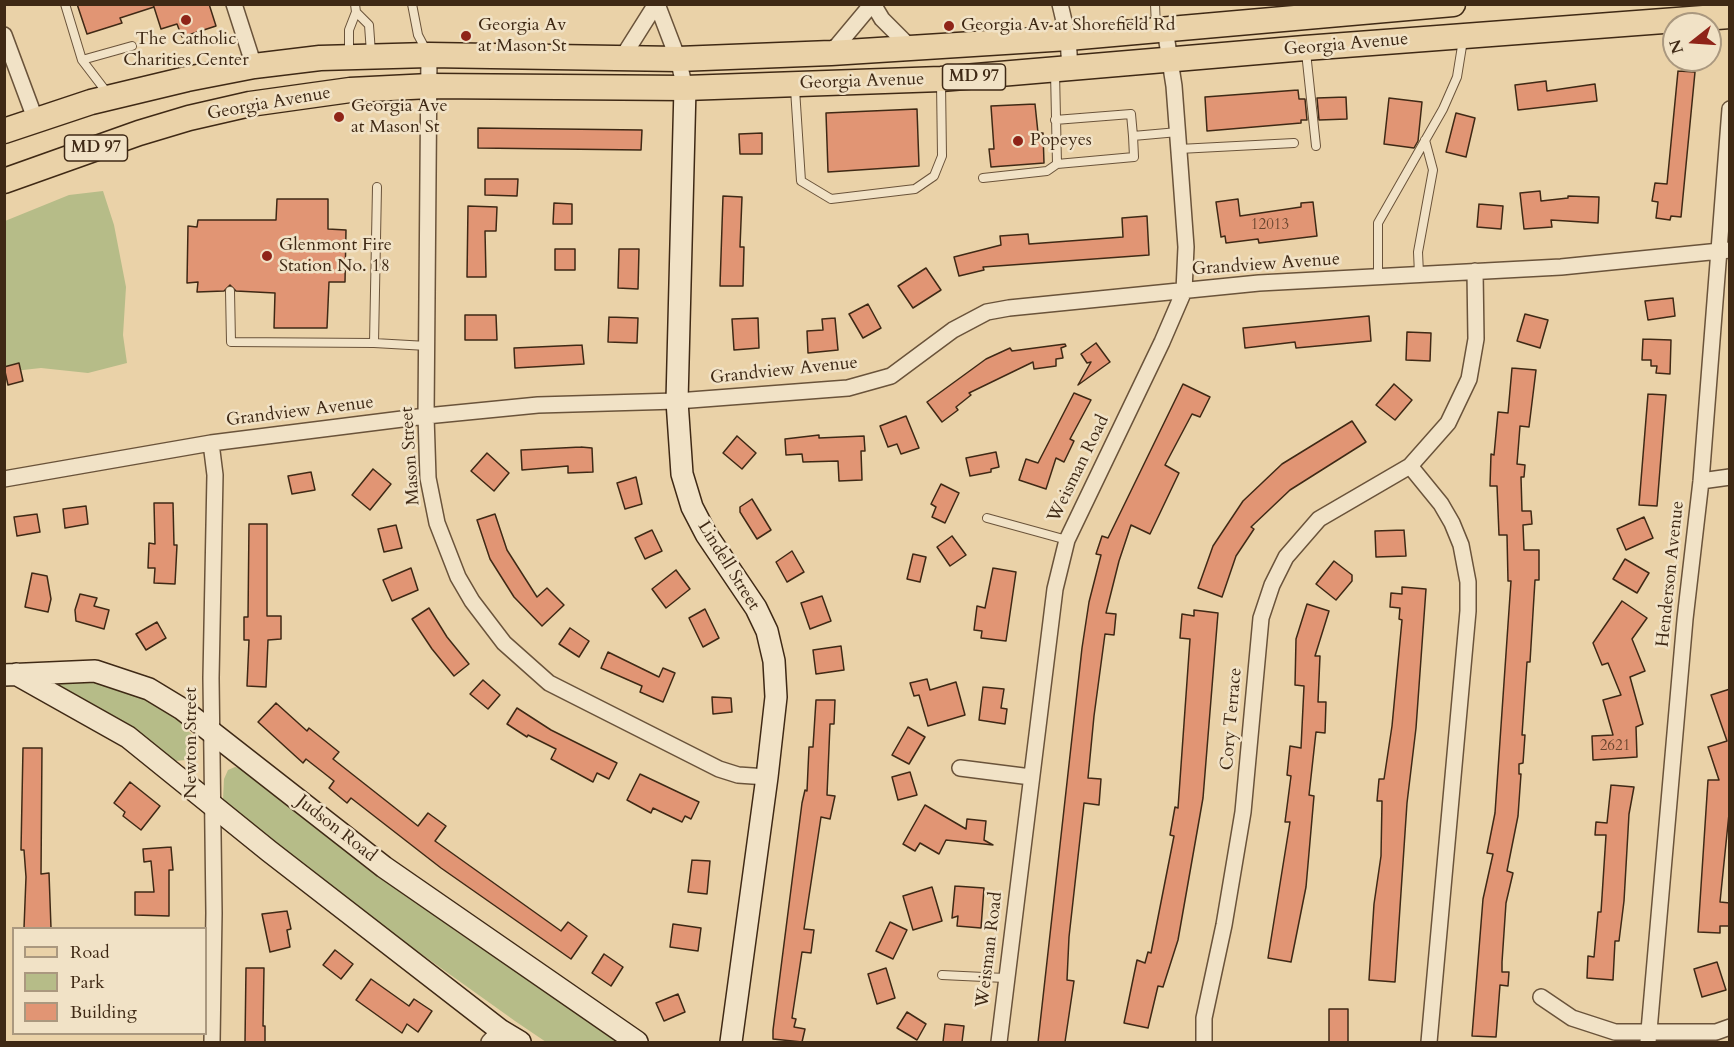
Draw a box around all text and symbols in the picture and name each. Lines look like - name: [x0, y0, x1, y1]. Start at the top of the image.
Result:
- north arrow: [1662, 12, 1722, 72]
- marker: The Catholic Charities Center: [179, 13, 193, 27]
- place label: Georgia Av at Mason St: [478, 15, 567, 57]
- place label: Georgia Av at Shorefield Rd: [961, 15, 1175, 37]
- marker: Georgia Av at Shorefield Rd: [942, 19, 956, 33]
- place label: The Catholic Charities Center: [123, 29, 249, 72]
- marker: Georgia Av at Mason St: [459, 29, 473, 43]
- street label: Georgia Avenue: [1283, 29, 1409, 61]
- text: N: [1664, 37, 1689, 57]
- road number: MD 97: [942, 64, 1006, 90]
- street label: Georgia Avenue: [799, 69, 925, 95]
- street label: Georgia Avenue: [206, 83, 332, 125]
- place label: Georgia Ave at Mason St: [351, 96, 448, 138]
- marker: Georgia Ave at Mason St: [332, 110, 346, 124]
- place label: Popeyes: [1030, 130, 1092, 152]
- marker: Popeyes: [1011, 134, 1025, 148]
- road number: MD 97: [64, 135, 128, 161]
- house number: 12013: [1251, 217, 1289, 235]
- place label: Glenmont Fire Station No. 18: [279, 235, 392, 278]
- marker: Glenmont Fire Station No. 18: [260, 249, 274, 263]
- street label: Grandview Avenue: [1191, 249, 1341, 281]
- street label: Grandview Avenue: [709, 353, 859, 389]
- street label: Grandview Avenue: [225, 392, 375, 432]
- street label: Mason Street: [397, 406, 425, 506]
- street label: Weisman Road: [1044, 412, 1114, 526]
- street label: Henderson Avenue: [1653, 500, 1689, 648]
- street label: Lindell Street: [692, 517, 764, 615]
- street label: Cory Terrace: [1217, 667, 1247, 771]
- street label: Newton Street: [181, 687, 203, 799]
- house number: 2621: [1600, 738, 1630, 756]
- street label: Judson Road: [292, 791, 380, 867]
- street label: Weisman Road: [972, 891, 1008, 1009]
- legend: [12, 927, 207, 1035]
- text: Road: [70, 940, 110, 965]
- text: Park: [70, 970, 105, 995]
- text: Building: [70, 1000, 137, 1025]

